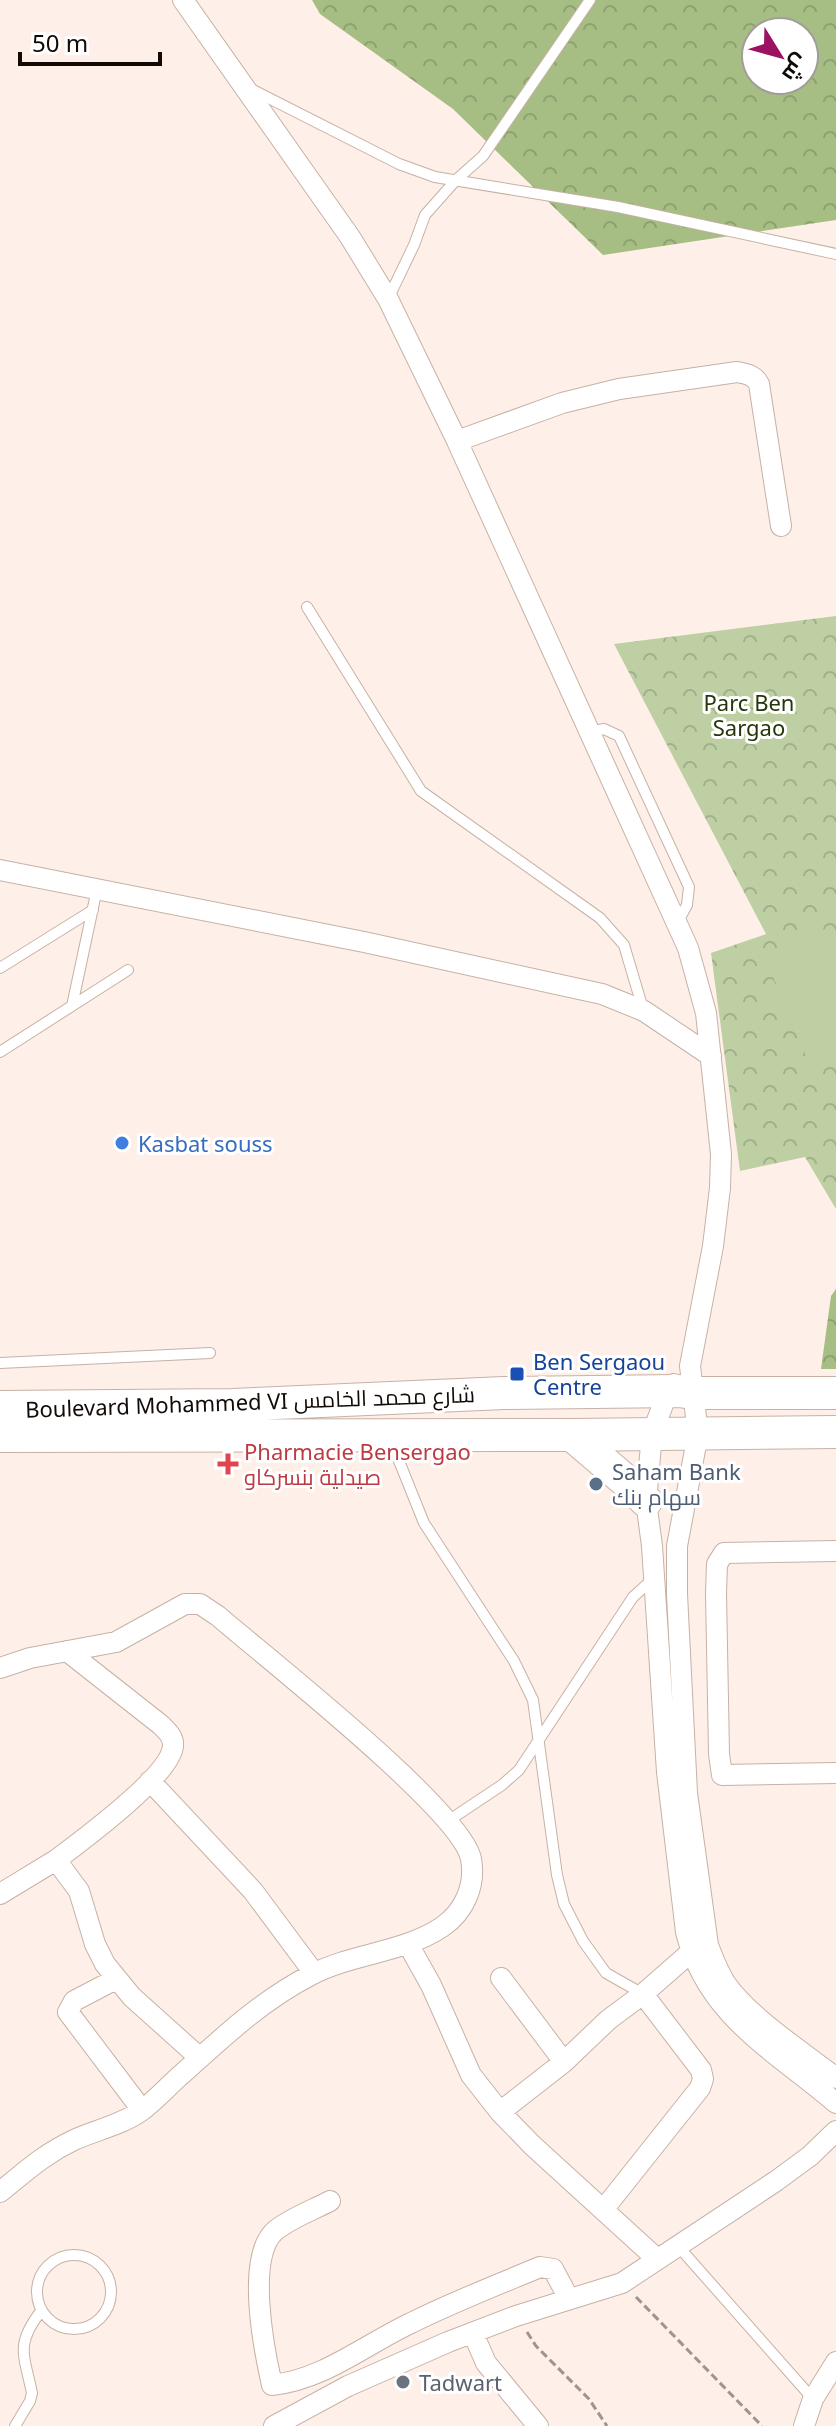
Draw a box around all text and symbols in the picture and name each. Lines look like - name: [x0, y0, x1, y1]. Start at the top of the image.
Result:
- scale bar: [20, 16, 160, 66]
- north arrow: [740, 16, 820, 96]
- text: 50 m: [32, 26, 88, 59]
- text: ش: [776, 48, 817, 89]
- park label: Parc Ben Sargao: [704, 687, 794, 742]
- place label: Kasbat souss: [138, 1128, 273, 1158]
- marker: Kasbat souss: [113, 1134, 131, 1152]
- place label: Ben Sergaou Centre: [533, 1346, 665, 1401]
- marker: Ben Sergaou Centre: [508, 1365, 526, 1383]
- street label: Boulevard Mohammed VI شارع محمد الخامس: [25, 1378, 475, 1425]
- place label: Pharmacie Bensergao صيدلية بنسركاو: [244, 1436, 471, 1491]
- marker: Pharmacie Bensergao صيدلية بنسركاو: [219, 1455, 237, 1473]
- place label: Saham Bank سهام بنك: [612, 1456, 741, 1513]
- marker: Saham Bank سهام بنك: [587, 1475, 605, 1493]
- place label: Tadwart: [419, 2367, 502, 2397]
- marker: Tadwart: [394, 2373, 412, 2391]

